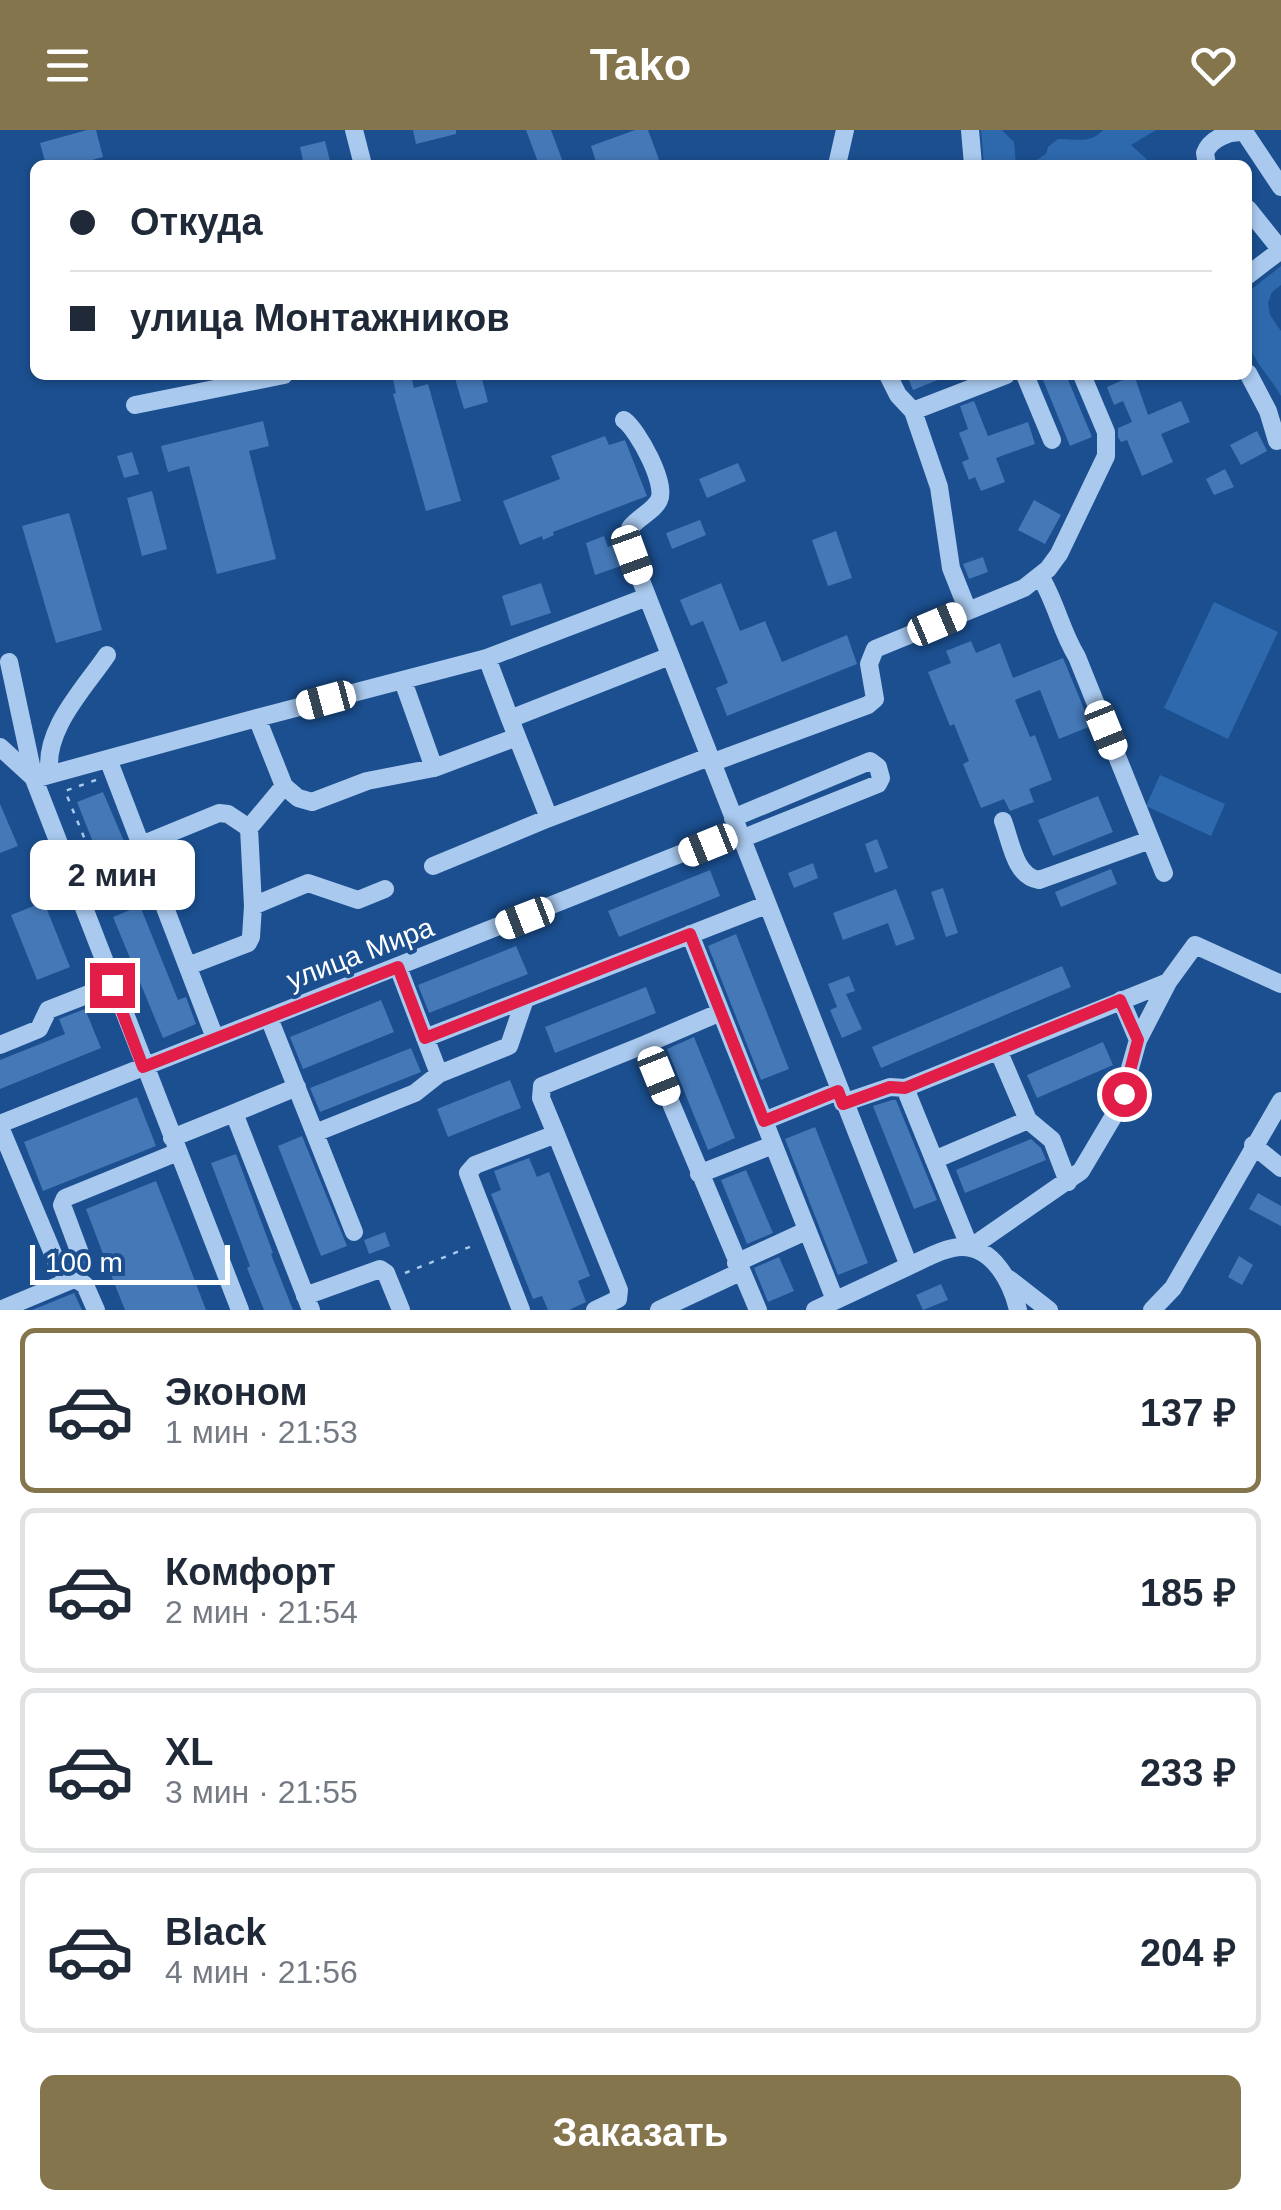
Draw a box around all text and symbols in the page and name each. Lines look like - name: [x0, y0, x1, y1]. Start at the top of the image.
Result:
- icon: menu: [40, 38, 95, 93]
- icon: heart: [1186, 38, 1241, 93]
- text: Tako: [590, 39, 691, 90]
- text: Откуда: [130, 201, 263, 243]
- text: улица Монтажников: [130, 297, 510, 339]
- car: [608, 522, 656, 588]
- car: [904, 598, 970, 650]
- car: [293, 678, 359, 722]
- car: [1081, 697, 1131, 763]
- car: [675, 820, 741, 870]
- callout: 2 мин: [29, 840, 194, 910]
- text: 2 мин: [68, 857, 157, 893]
- car: [492, 893, 558, 943]
- street label: улица Мира: [282, 911, 438, 996]
- route end: [90, 963, 135, 1008]
- car: [634, 1043, 684, 1109]
- route start: [1102, 1072, 1147, 1117]
- scale bar: [30, 1240, 230, 1284]
- text: 100 m: [45, 1247, 123, 1278]
- icon: car: [45, 1366, 135, 1456]
- text: Эконом: [165, 1371, 308, 1413]
- text: 137 ₽: [1140, 1392, 1236, 1434]
- text: 1 мин · 21:53: [165, 1414, 358, 1450]
- icon: car: [45, 1546, 135, 1636]
- text: Комфорт: [165, 1551, 336, 1593]
- text: 185 ₽: [1140, 1572, 1236, 1614]
- text: 2 мин · 21:54: [165, 1594, 358, 1630]
- icon: car: [45, 1726, 135, 1816]
- text: XL: [165, 1731, 214, 1773]
- text: 233 ₽: [1140, 1752, 1236, 1794]
- text: 3 мин · 21:55: [165, 1774, 358, 1810]
- icon: car: [45, 1906, 135, 1996]
- text: Black: [165, 1911, 266, 1953]
- text: 204 ₽: [1140, 1932, 1236, 1974]
- text: 4 мин · 21:56: [165, 1954, 358, 1990]
- button: Заказать: [40, 2075, 1241, 2190]

